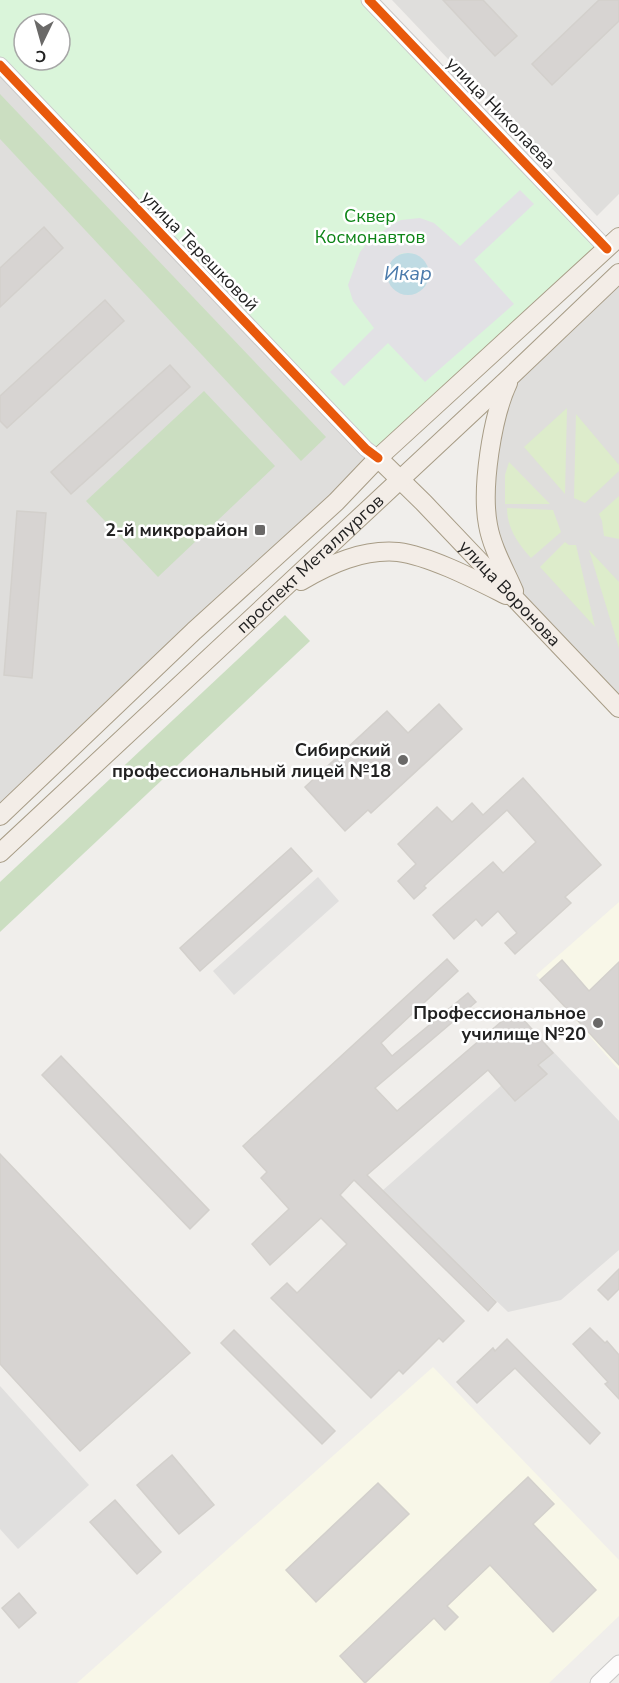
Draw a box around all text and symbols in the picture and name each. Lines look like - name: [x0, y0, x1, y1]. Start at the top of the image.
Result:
- north arrow: [12, 12, 72, 72]
- text: С: [34, 45, 47, 67]
- street label: улица Николаева: [441, 51, 561, 175]
- street label: улица Терешковой: [136, 185, 264, 317]
- park label: Сквер Космонавтов: [315, 204, 425, 249]
- water label: Икар: [384, 260, 432, 287]
- street label: проспект Металлургов: [231, 489, 389, 639]
- place label: 2-й микрорайон: [105, 518, 248, 542]
- marker: 2-й микрорайон: [253, 523, 267, 537]
- street label: улица Воронова: [453, 535, 566, 652]
- place label: Сибирский профессиональный лицей №18: [112, 738, 391, 783]
- marker: Сибирский профессиональный лицей №18: [396, 753, 410, 767]
- place label: Профессиональное училище №20: [413, 1001, 586, 1046]
- marker: Профессиональное училище №20: [591, 1016, 605, 1030]

